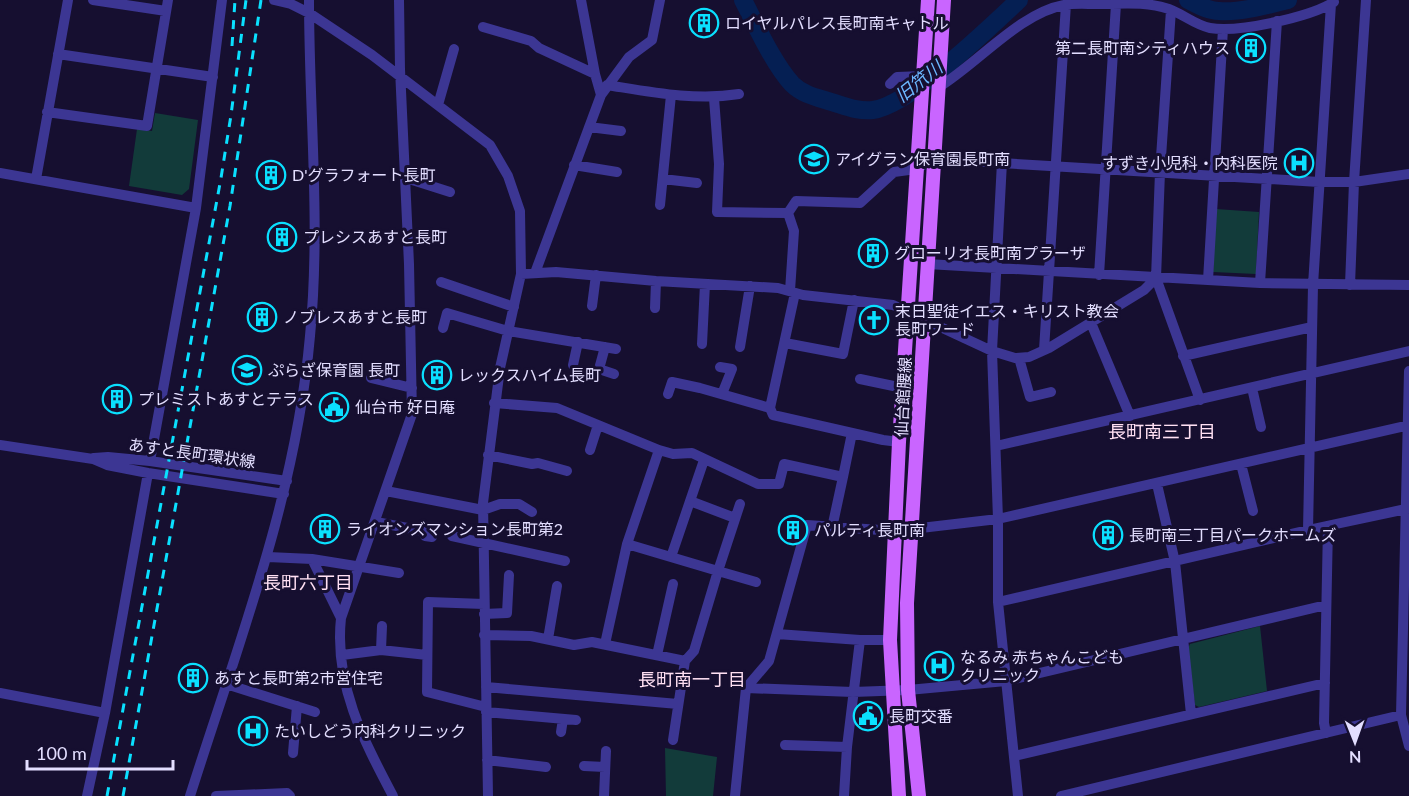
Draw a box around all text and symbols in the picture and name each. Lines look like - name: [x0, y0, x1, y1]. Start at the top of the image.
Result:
- building icon: ロイヤルパレス長町南キャトル: [688, 7, 720, 39]
- place label: ロイヤルパレス長町南キャトル: [725, 13, 949, 32]
- building icon: 第二長町南シティハウス: [1235, 32, 1267, 64]
- place label: 第二長町南シティハウス: [1055, 38, 1230, 57]
- water label: 旧笊川: [890, 55, 948, 107]
- school or university icon: アイグラン保育園長町南: [798, 143, 830, 175]
- hospital icon: すずき小児科・内科医院: [1283, 147, 1315, 179]
- place label: アイグラン保育園長町南: [835, 149, 1010, 168]
- place label: すずき小児科・内科医院: [1102, 153, 1278, 172]
- building icon: D'グラフォート長町: [255, 159, 287, 191]
- place label: D'グラフォート長町: [292, 165, 435, 184]
- building icon: プレシスあすと長町: [266, 221, 298, 253]
- place label: プレシスあすと長町: [303, 227, 447, 246]
- building icon: グローリオ長町南プラーザ: [857, 237, 889, 269]
- place label: グローリオ長町南プラーザ: [894, 243, 1086, 262]
- building icon: ノブレスあすと長町: [246, 301, 278, 333]
- place label: 末日聖徒イエス・キリスト教会 長町ワード: [895, 301, 1119, 338]
- church icon: 末日聖徒イエス・キリスト教会 長町ワード: [858, 304, 890, 336]
- place label: ノブレスあすと長町: [283, 307, 427, 326]
- school or university icon: ぷらざ保育園 長町: [231, 354, 263, 386]
- street label: 仙台館腰線: [891, 357, 914, 437]
- building icon: レックスハイム長町: [421, 359, 453, 391]
- place label: ぷらざ保育園 長町: [268, 360, 400, 379]
- place label: レックスハイム長町: [458, 365, 601, 384]
- building icon: プレミストあすとテラス: [101, 383, 133, 415]
- place label: プレミストあすとテラス: [138, 389, 314, 408]
- public building icon: 仙台市 好日庵: [318, 391, 350, 423]
- place label: 仙台市 好日庵: [355, 397, 455, 416]
- district label: 長町南三丁目: [1108, 420, 1216, 442]
- street label: あすと長町環状線: [127, 434, 257, 471]
- building icon: ライオンズマンション長町第2: [309, 513, 341, 545]
- building icon: パルティ長町南: [777, 514, 809, 546]
- place label: ライオンズマンション長町第2: [346, 519, 563, 538]
- building icon: 長町南三丁目パークホームズ: [1092, 519, 1124, 551]
- place label: パルティ長町南: [814, 520, 925, 539]
- place label: 長町南三丁目パークホームズ: [1129, 525, 1337, 544]
- district label: 長町六丁目: [263, 571, 353, 593]
- place label: なるみ 赤ちゃんこども クリニック: [960, 647, 1124, 684]
- hospital icon: なるみ 赤ちゃんこども クリニック: [923, 650, 955, 682]
- building icon: あすと長町第2市営住宅: [177, 662, 209, 694]
- place label: あすと長町第2市営住宅: [214, 668, 383, 687]
- district label: 長町南一丁目: [638, 668, 746, 690]
- public building icon: 長町交番: [852, 700, 884, 732]
- place label: 長町交番: [889, 706, 953, 725]
- north arrow: [1325, 712, 1385, 772]
- hospital icon: たいしどう内科クリニック: [237, 715, 269, 747]
- place label: たいしどう内科クリニック: [274, 721, 466, 740]
- scale bar: [27, 733, 172, 771]
- text: 100 m: [36, 742, 87, 764]
- text: N: [1349, 748, 1362, 767]

